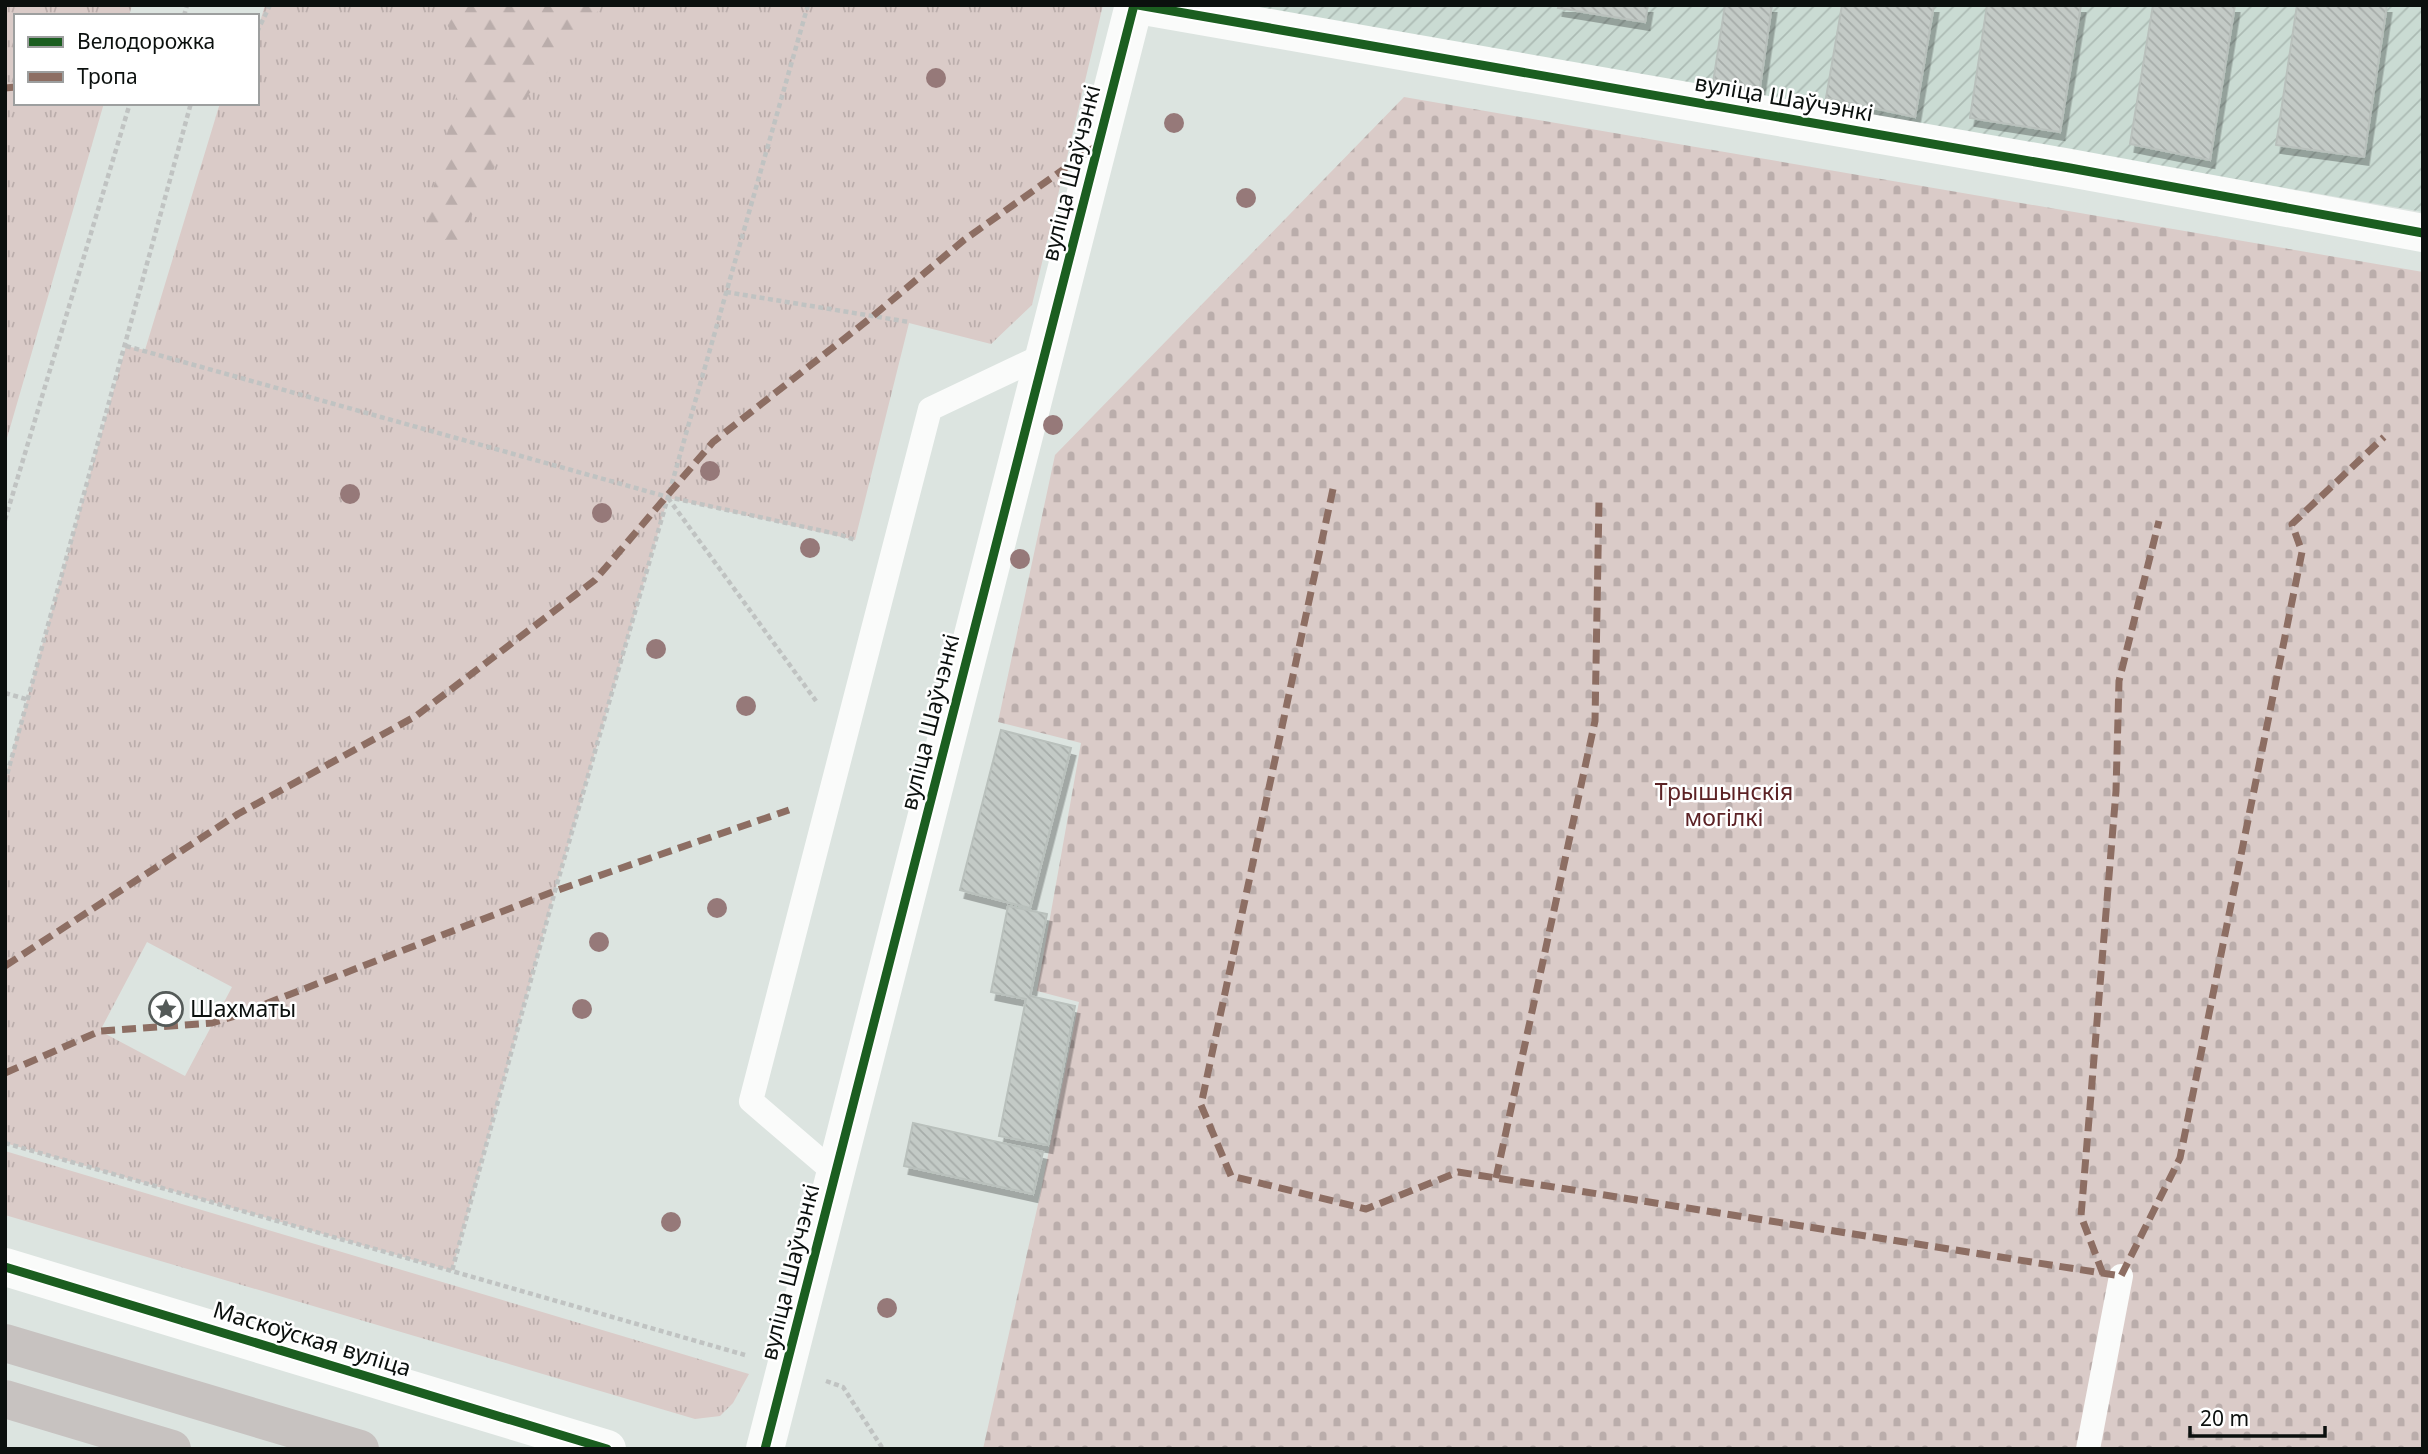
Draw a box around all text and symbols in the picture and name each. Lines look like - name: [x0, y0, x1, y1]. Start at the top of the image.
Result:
- legend: [14, 14, 259, 105]
- text: Велодорожка: [77, 27, 215, 55]
- text: Тропа: [77, 62, 138, 90]
- street label: вуліца Шаўчэнкі: [1692, 66, 1876, 128]
- street label: вуліца Шаўчэнкі: [1033, 81, 1107, 264]
- street label: вуліца Шаўчэнкі: [892, 630, 966, 813]
- park label: Трышынскія могілкі: [1655, 775, 1793, 833]
- place icon: Шахматы: [147, 990, 185, 1028]
- place label: Шахматы: [190, 992, 296, 1024]
- street label: вуліца Шаўчэнкі: [752, 1180, 826, 1363]
- street label: Маскоўская вуліца: [209, 1293, 415, 1383]
- scale bar: [2190, 1394, 2325, 1438]
- text: 20 m: [2200, 1404, 2249, 1432]

